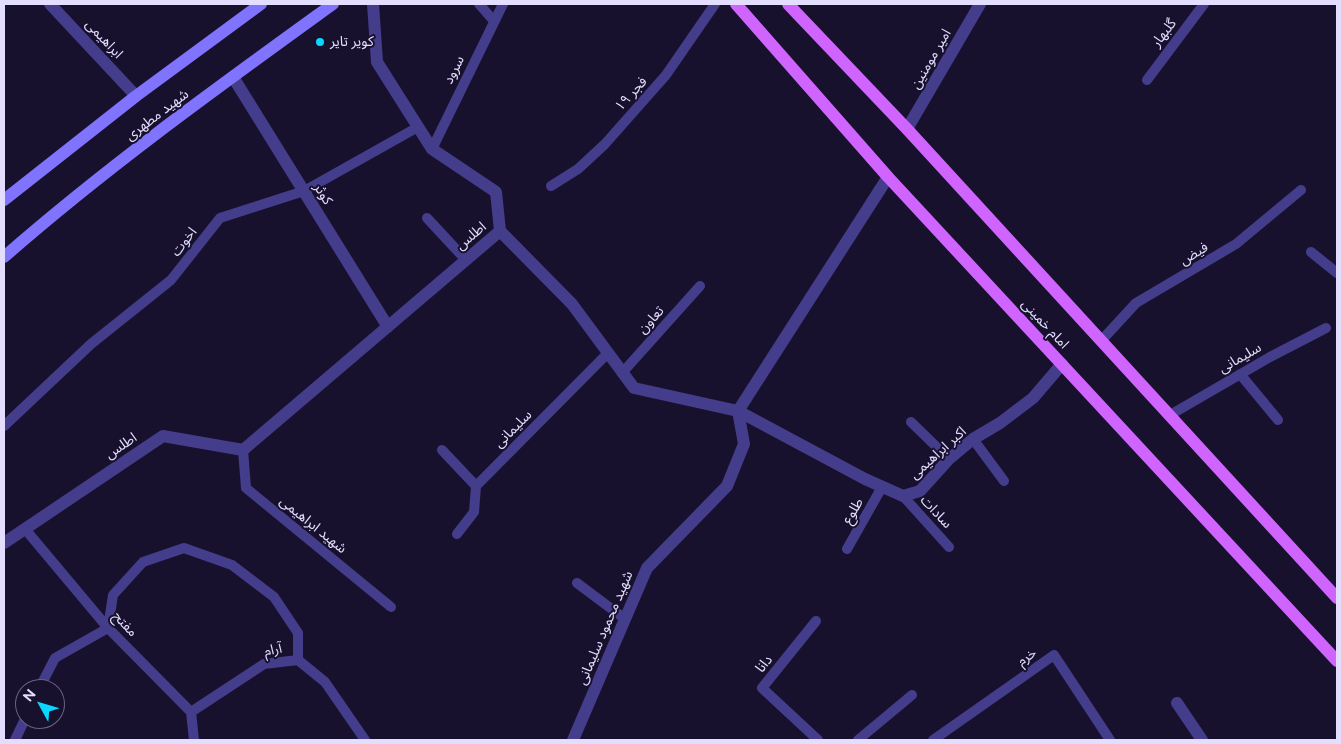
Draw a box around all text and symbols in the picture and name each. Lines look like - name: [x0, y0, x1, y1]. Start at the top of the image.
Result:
- street label: ابراهیمی: [82, 16, 126, 62]
- street label: گلبهار: [1148, 16, 1180, 50]
- street label: امیر مومنین: [907, 26, 955, 92]
- place label: کویر تایر: [330, 34, 374, 50]
- marker: کویر تایر: [314, 36, 326, 48]
- street label: سرود: [440, 53, 468, 87]
- street label: فجر ۱۹: [611, 73, 651, 115]
- street label: شهید مطهری: [122, 86, 192, 144]
- street label: کوثر: [310, 180, 336, 208]
- street label: اطلس: [452, 218, 490, 254]
- street label: اخوت: [168, 224, 200, 260]
- street label: فیض: [1177, 239, 1211, 269]
- street label: امام خمینی: [1018, 296, 1072, 352]
- street label: تعاون: [634, 303, 668, 337]
- street label: سلیمانی: [1216, 339, 1264, 377]
- street label: سلیمانی: [491, 407, 535, 451]
- street label: اکبر ابراهیمی: [906, 423, 970, 483]
- street label: اطلس: [102, 429, 140, 463]
- street label: سادات: [917, 492, 955, 532]
- street label: شهید ابراهیمی: [276, 493, 350, 557]
- street label: طلوع: [839, 495, 867, 527]
- street label: شهید محمود سلیمانی: [573, 568, 637, 688]
- street label: مفتح: [109, 608, 141, 640]
- street label: آرام: [262, 640, 284, 660]
- street label: خرم: [1014, 644, 1040, 670]
- street label: دانا: [752, 652, 776, 676]
- north arrow: [15, 679, 65, 729]
- text: N: [20, 686, 39, 704]

